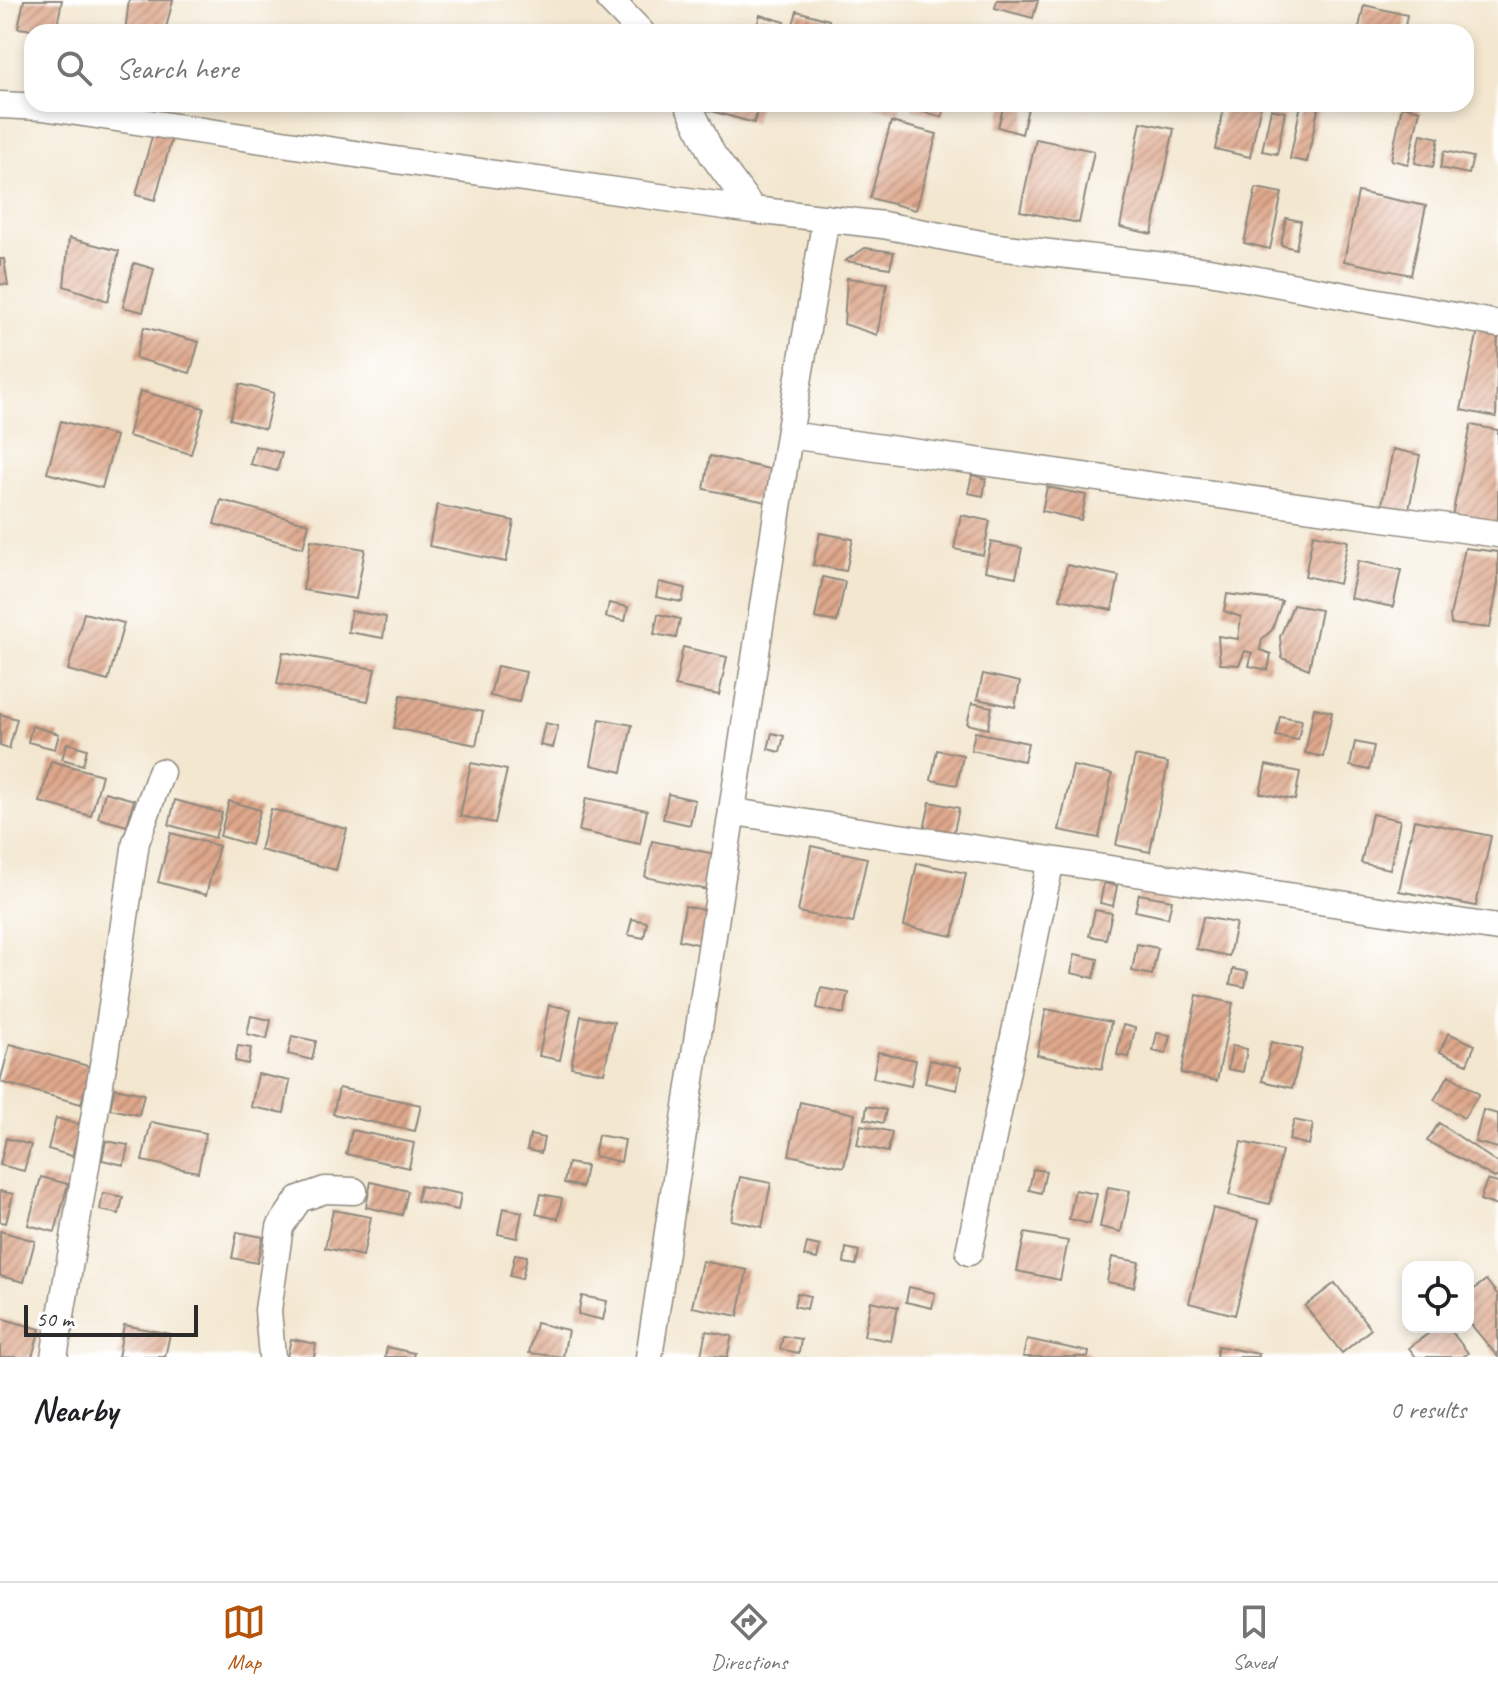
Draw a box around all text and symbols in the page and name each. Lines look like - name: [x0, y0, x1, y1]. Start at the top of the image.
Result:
- search box: [24, 24, 1474, 112]
- icon: search: [52, 46, 96, 90]
- text: Search here: [116, 49, 238, 87]
- map controls: [1402, 1261, 1474, 1333]
- button: locate: [1402, 1261, 1474, 1333]
- scale bar: [24, 1301, 198, 1337]
- text: 50 m: [36, 1305, 73, 1333]
- text: Nearby: [32, 1388, 118, 1431]
- text: 0 results: [1390, 1393, 1466, 1426]
- tab: Map: [222, 1600, 266, 1676]
- tab: Directions: [711, 1600, 787, 1676]
- tab: Saved: [1232, 1600, 1276, 1676]

